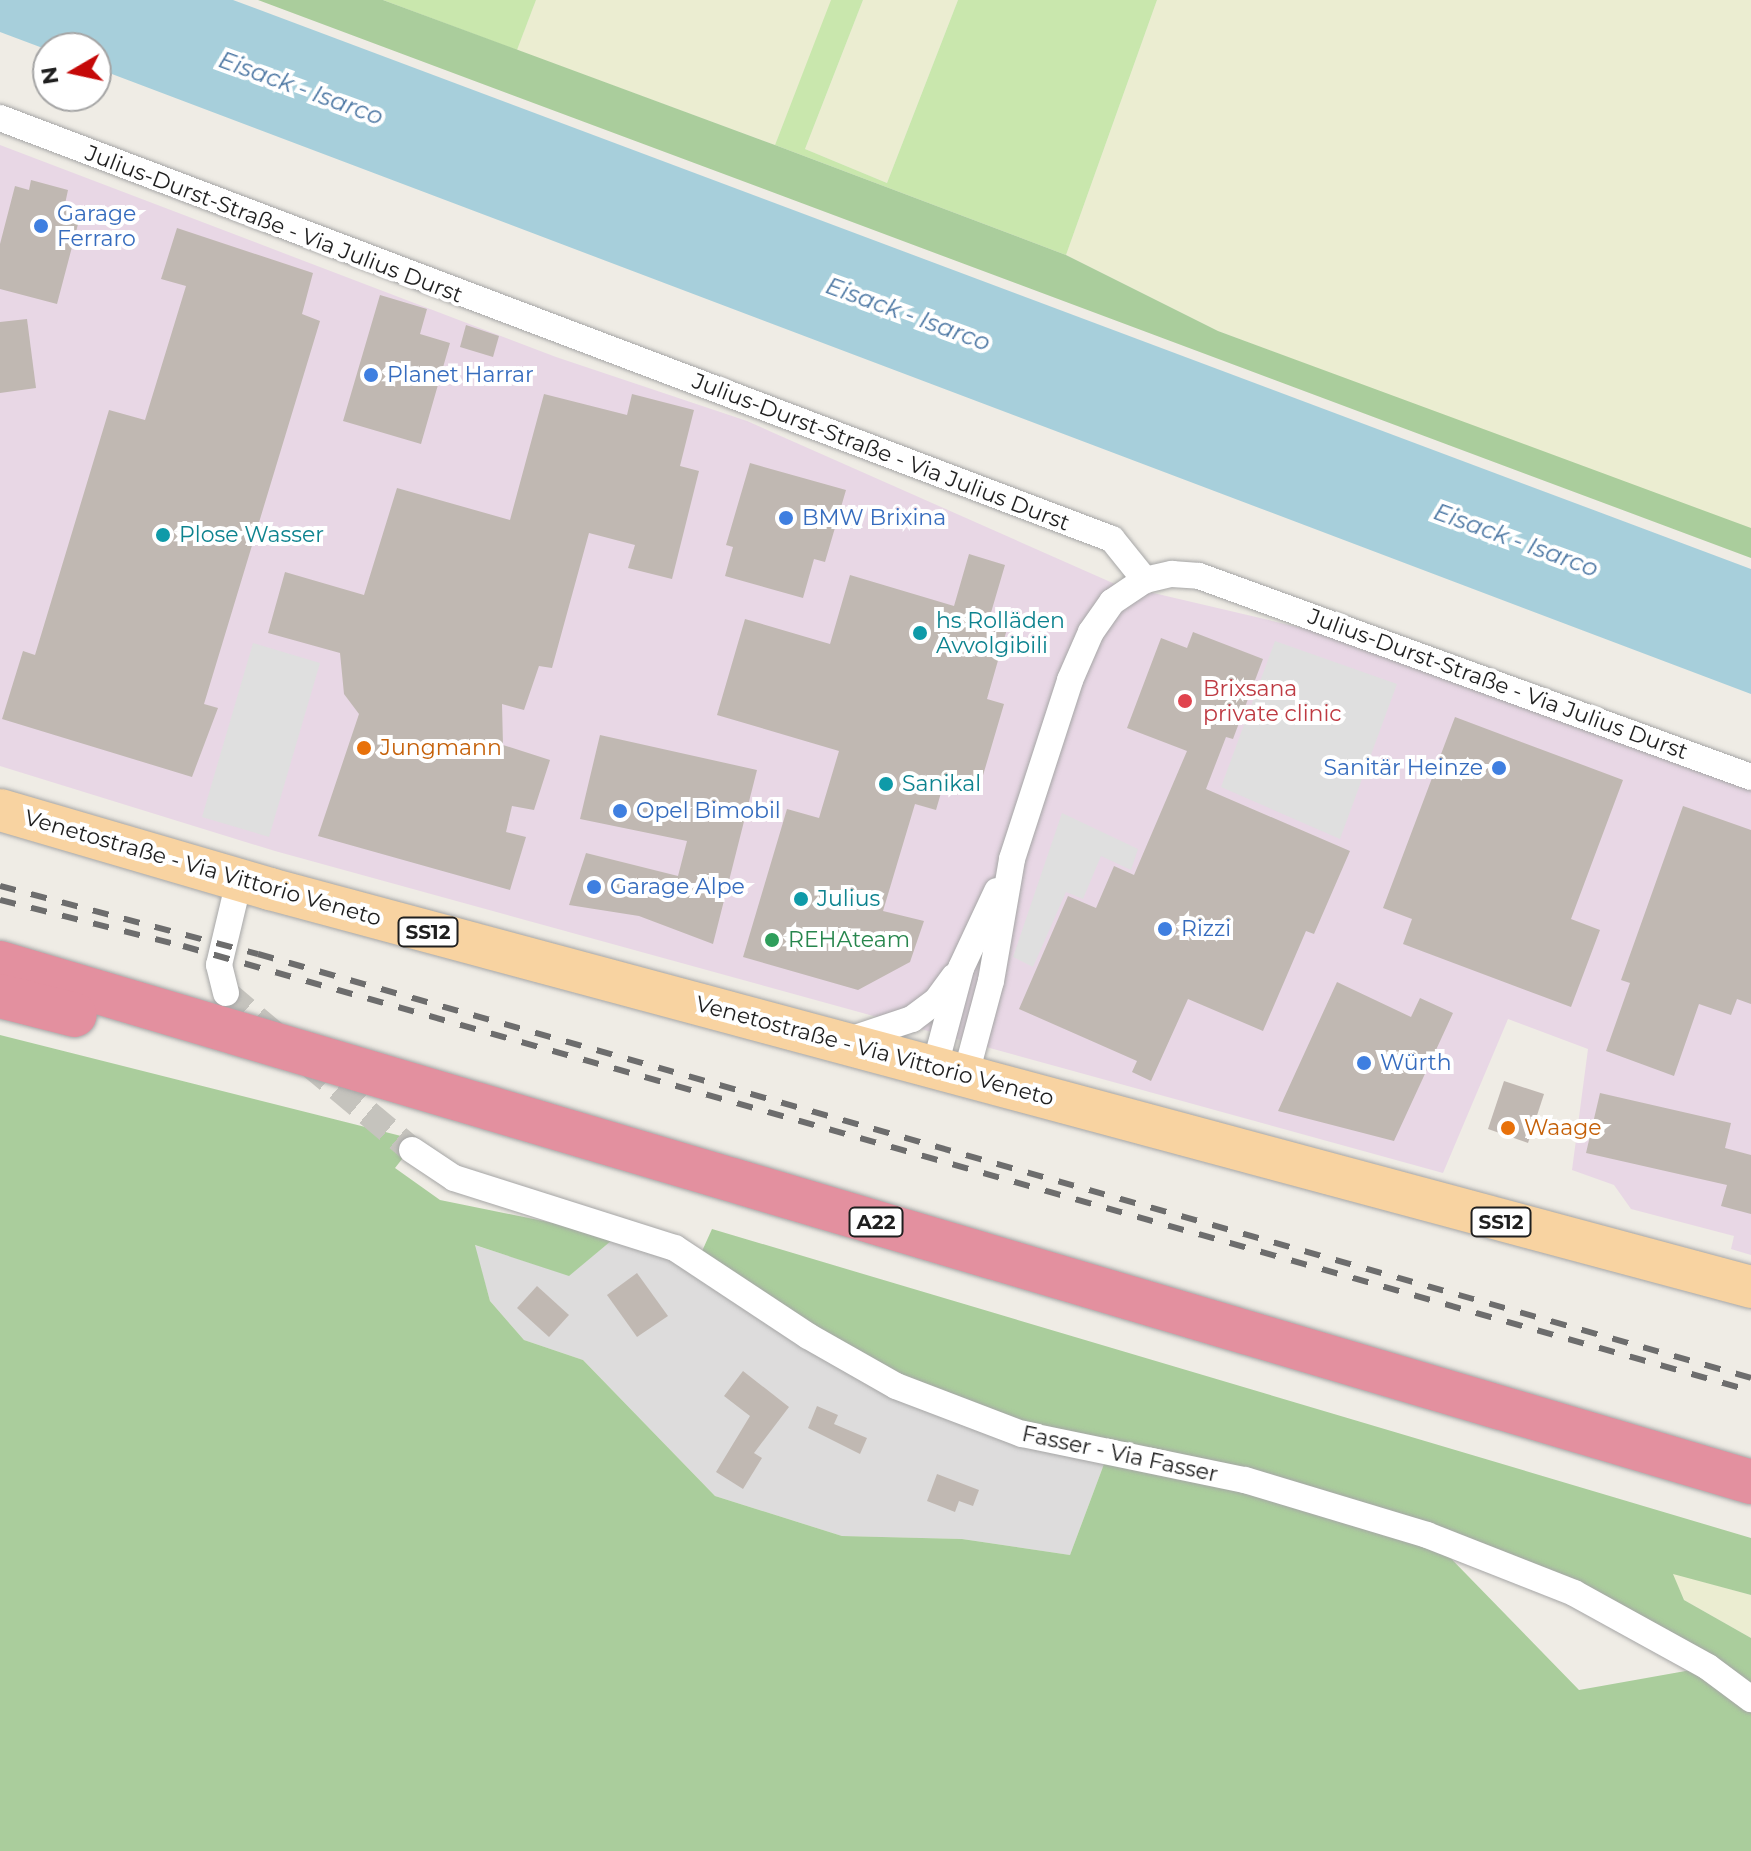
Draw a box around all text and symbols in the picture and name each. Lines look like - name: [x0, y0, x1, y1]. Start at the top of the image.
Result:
- north arrow: [32, 32, 112, 112]
- water label: Eisack - Isarco: [215, 45, 387, 131]
- text: N: [35, 65, 65, 86]
- street label: Julius-Durst-Straße - Via Julius Durst: [82, 140, 466, 308]
- place label: Garage Ferraro: [57, 200, 136, 252]
- marker: Garage Ferraro: [32, 217, 50, 235]
- water label: Eisack - Isarco: [822, 271, 994, 357]
- place label: Planet Harrar: [387, 362, 534, 388]
- marker: Planet Harrar: [362, 366, 380, 384]
- street label: Julius-Durst-Straße - Via Julius Durst: [689, 368, 1073, 536]
- water label: Eisack - Isarco: [1430, 497, 1602, 583]
- place label: BMW Brixina: [802, 505, 946, 531]
- marker: BMW Brixina: [777, 509, 795, 527]
- place label: Plose Wasser: [179, 522, 324, 548]
- marker: Plose Wasser: [154, 526, 172, 544]
- street label: Julius-Durst-Straße - Via Julius Durst: [1305, 603, 1691, 765]
- place label: hs Rolläden Avvolgibili: [936, 607, 1065, 658]
- marker: hs Rolläden Avvolgibili: [911, 624, 929, 642]
- place label: Brixsana private clinic: [1203, 675, 1342, 726]
- marker: Brixsana private clinic: [1174, 690, 1196, 712]
- place label: Jungmann: [380, 735, 502, 761]
- marker: Jungmann: [355, 739, 373, 757]
- place label: Sanitär Heinze: [1324, 755, 1483, 781]
- marker: Sanitär Heinze: [1490, 759, 1508, 777]
- place label: Sanikal: [902, 771, 981, 797]
- marker: Sanikal: [877, 775, 895, 793]
- place label: Opel Bimobil: [636, 798, 781, 824]
- marker: Opel Bimobil: [611, 802, 629, 820]
- street label: Venetostraße - Via Vittorio Veneto: [22, 804, 384, 932]
- place label: Garage Alpe: [610, 874, 745, 900]
- marker: Garage Alpe: [585, 878, 603, 896]
- place label: Julius: [817, 886, 880, 912]
- marker: Julius: [792, 890, 810, 908]
- road number: SS12: [396, 916, 460, 948]
- place label: Rizzi: [1181, 916, 1231, 942]
- marker: Rizzi: [1156, 920, 1174, 938]
- place label: REHAteam: [788, 927, 910, 953]
- marker: REHAteam: [763, 931, 781, 949]
- street label: Venetostraße - Via Vittorio Veneto: [693, 990, 1057, 1112]
- place label: Würth: [1380, 1050, 1451, 1076]
- marker: Würth: [1355, 1054, 1373, 1072]
- place label: Waage: [1524, 1115, 1602, 1141]
- marker: Waage: [1499, 1119, 1517, 1137]
- road number: A22: [848, 1206, 904, 1238]
- road number: SS12: [1469, 1206, 1533, 1238]
- street label: Fasser - Via Fasser: [1020, 1420, 1220, 1488]

